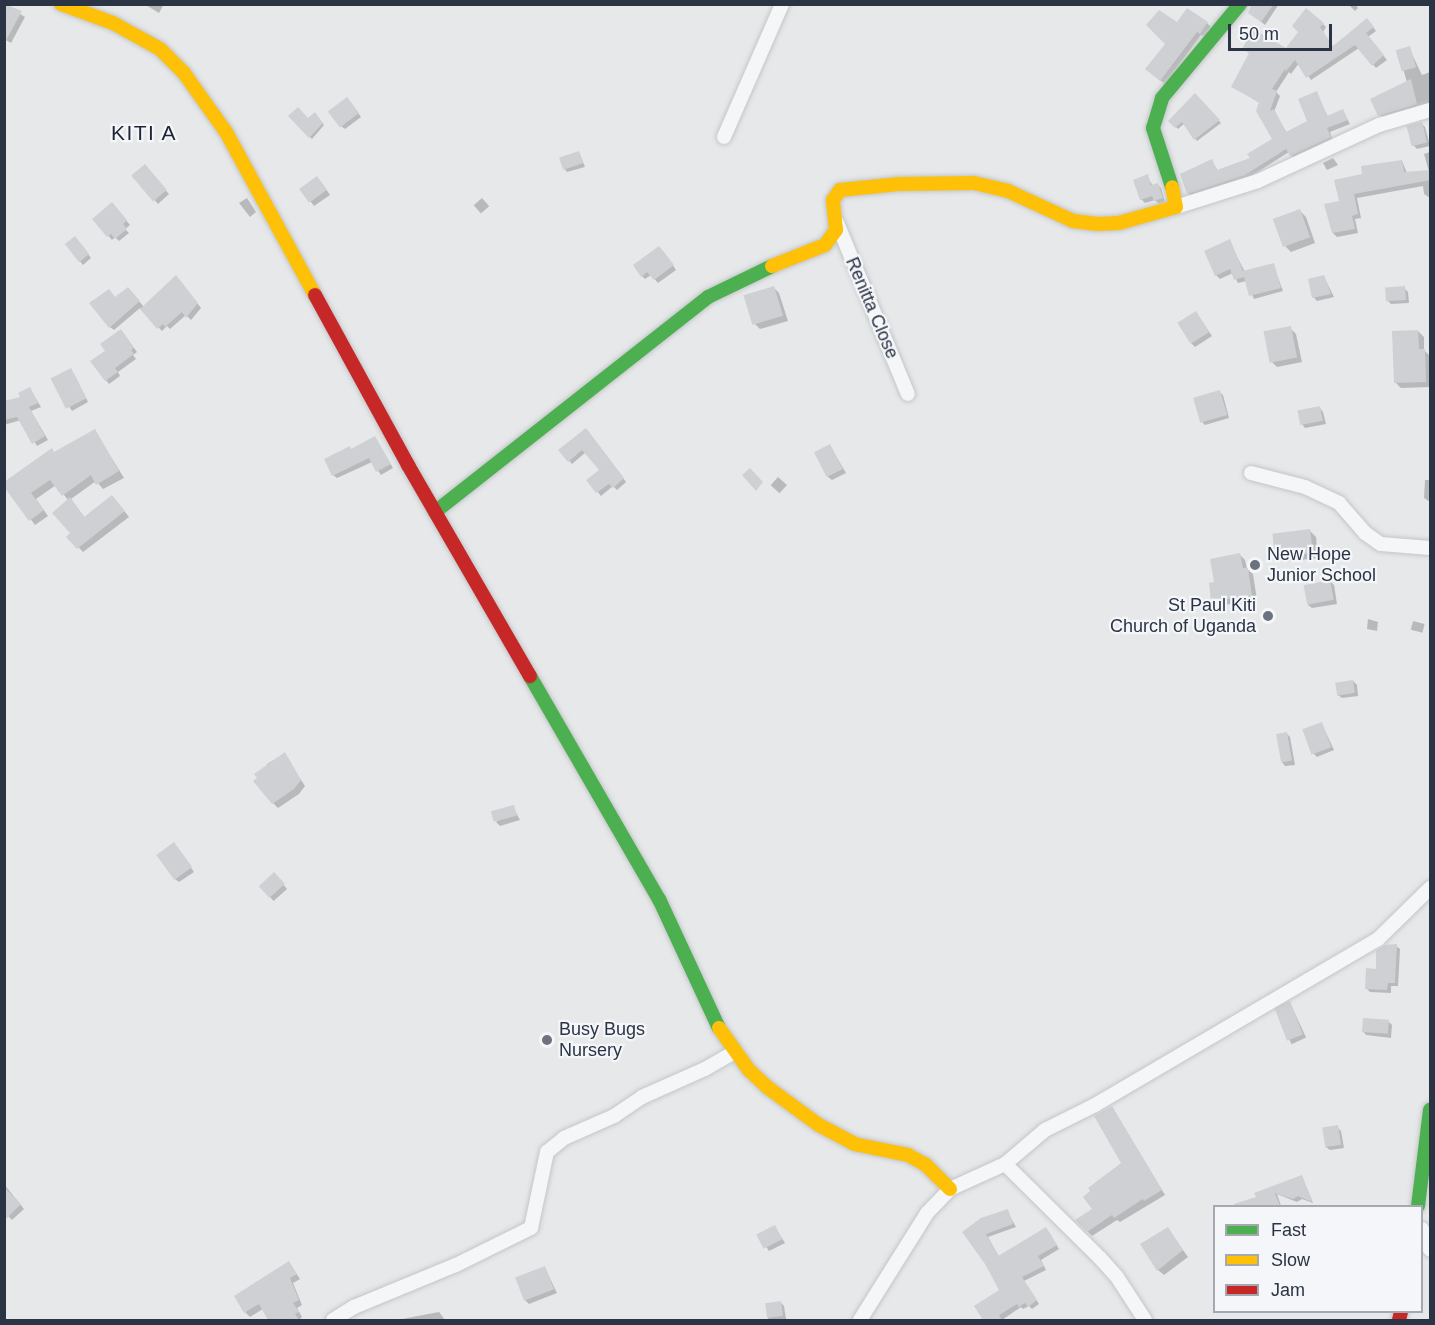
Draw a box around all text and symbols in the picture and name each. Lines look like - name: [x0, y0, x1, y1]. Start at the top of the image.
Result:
- scale bar: [1231, 12, 1334, 50]
- text: 50 m: [1239, 24, 1279, 44]
- district label: KITI A: [110, 120, 178, 146]
- street label: Renitta Close: [841, 254, 903, 362]
- place label: New Hope Junior School: [1267, 544, 1376, 586]
- marker: New Hope Junior School: [1248, 558, 1262, 572]
- place label: St Paul Kiti Church of Uganda: [1110, 595, 1256, 638]
- marker: St Paul Kiti Church of Uganda: [1261, 609, 1275, 623]
- place label: Busy Bugs Nursery: [559, 1019, 645, 1062]
- marker: Busy Bugs Nursery: [540, 1033, 554, 1047]
- legend: [1213, 1205, 1423, 1313]
- text: Fast: [1271, 1220, 1306, 1240]
- text: Slow: [1271, 1250, 1310, 1270]
- text: Jam: [1271, 1280, 1305, 1300]

